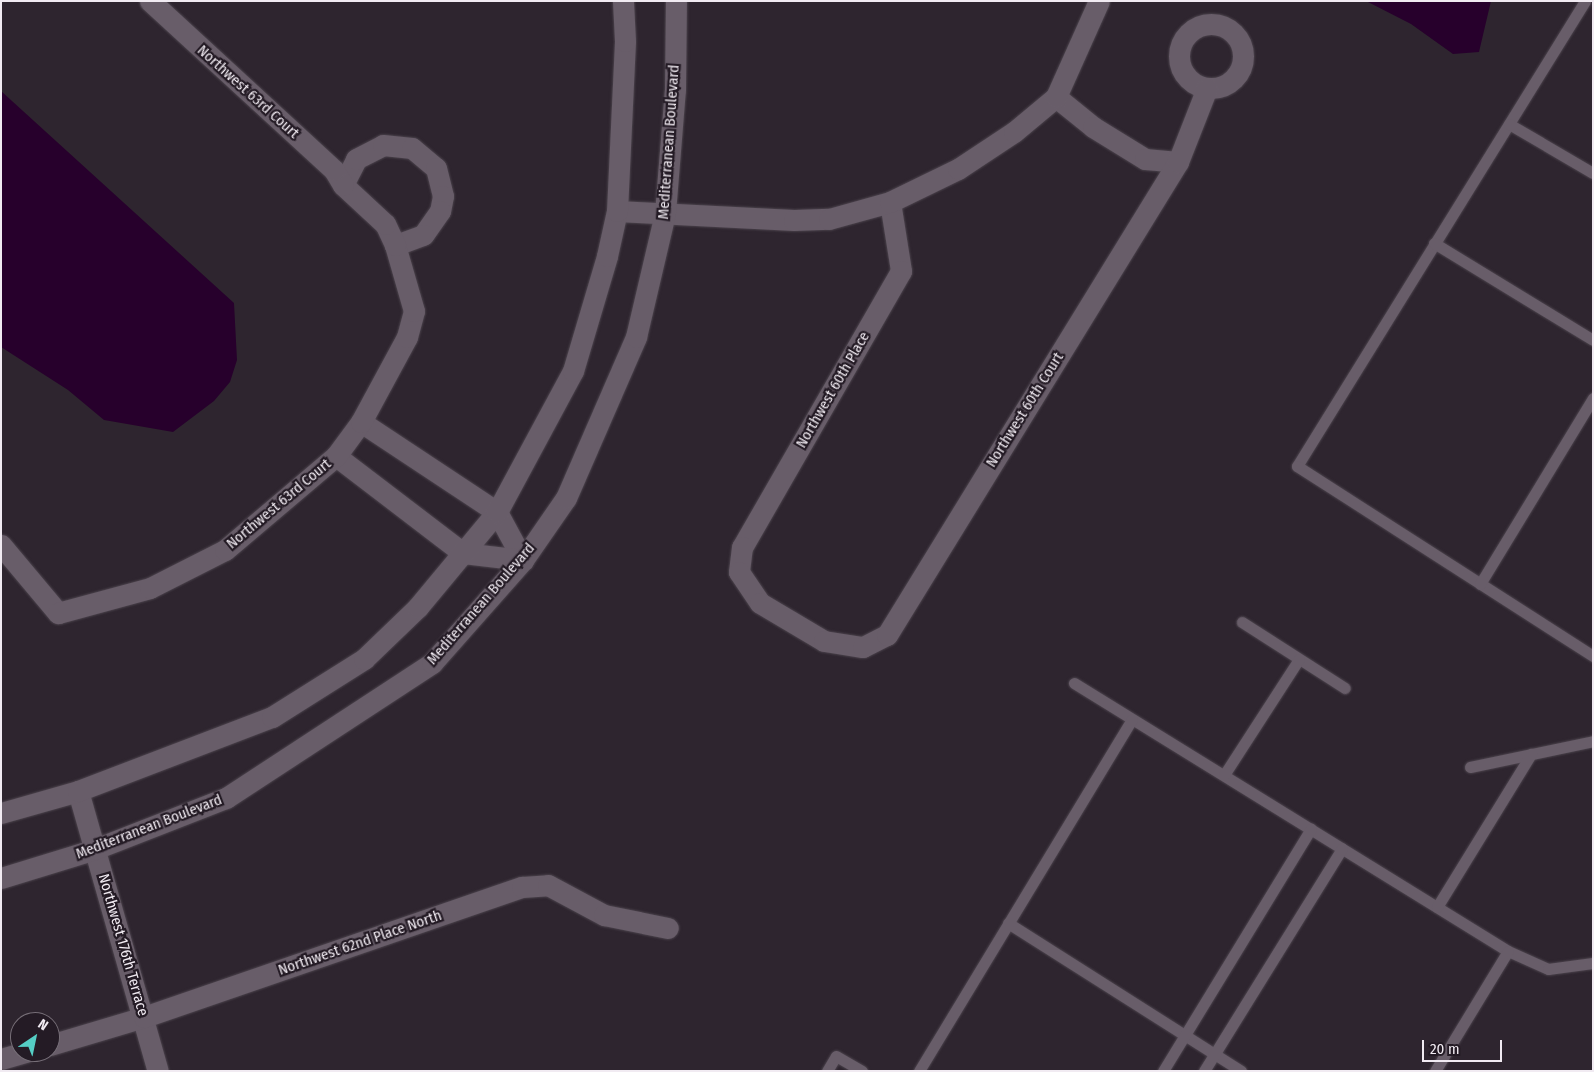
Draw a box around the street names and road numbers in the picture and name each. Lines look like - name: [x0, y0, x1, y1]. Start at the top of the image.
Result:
- street label: Northwest 63rd Court: [193, 42, 303, 142]
- street label: Mediterranean Boulevard: [655, 64, 683, 220]
- street label: Northwest 60th Place: [792, 329, 874, 451]
- street label: Northwest 60th Court: [982, 349, 1068, 471]
- street label: Northwest 63rd Court: [223, 455, 335, 553]
- street label: Mediterranean Boulevard: [423, 540, 539, 668]
- street label: Mediterranean Boulevard: [73, 791, 225, 863]
- street label: Northwest 176th Terrace: [94, 872, 152, 1018]
- street label: Northwest 62nd Place North: [276, 907, 444, 979]

